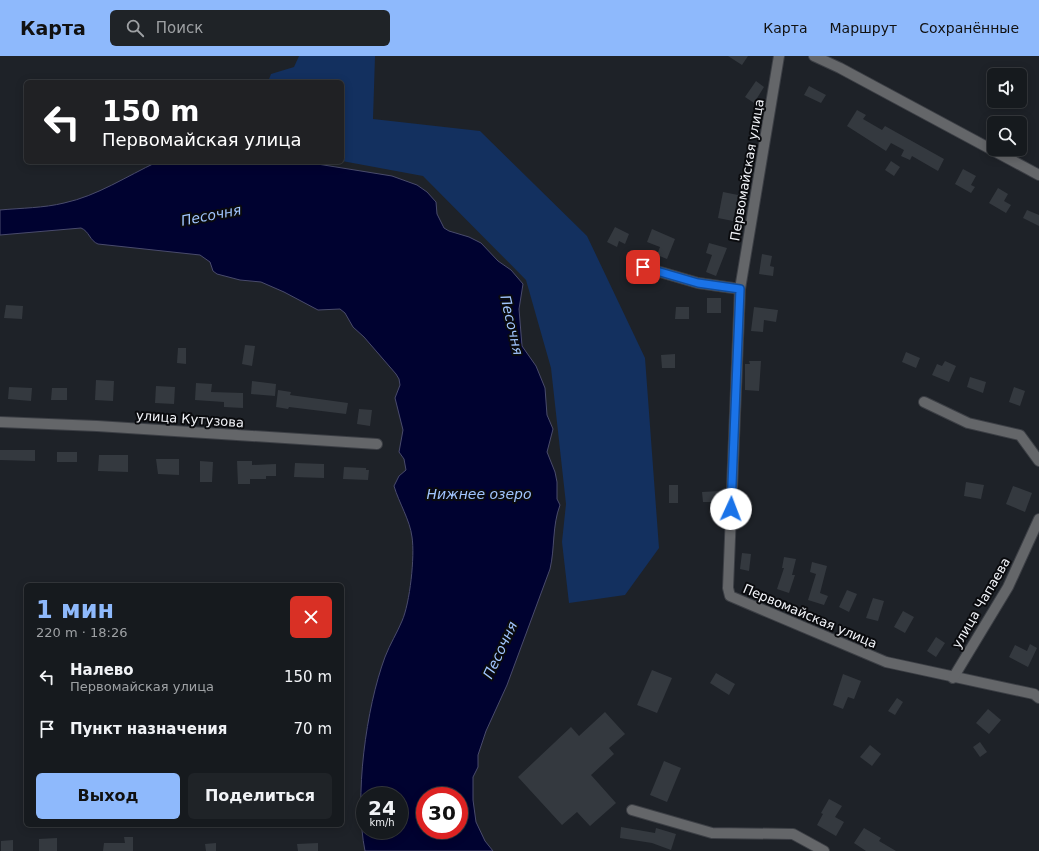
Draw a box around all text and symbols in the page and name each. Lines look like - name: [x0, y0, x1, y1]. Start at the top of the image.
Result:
- search box: [110, 10, 390, 46]
- text: Карта: [20, 17, 86, 39]
- icon: search: [124, 17, 146, 39]
- text: Поиск: [156, 19, 203, 37]
- text: Карта: [763, 20, 807, 36]
- text: Маршрут: [829, 20, 897, 36]
- text: Сохранённые: [919, 20, 1019, 36]
- map controls: [987, 68, 1027, 156]
- button: sound: [987, 68, 1027, 108]
- text: 150 m: [102, 95, 199, 128]
- icon: left: [36, 96, 88, 148]
- street label: Первомайская улица: [727, 98, 767, 242]
- button: search: [987, 116, 1027, 156]
- text: Первомайская улица: [102, 129, 301, 150]
- water label: Песочня: [179, 201, 243, 229]
- pin: [626, 250, 660, 284]
- icon: arrive: [632, 256, 654, 278]
- water label: Песочня: [497, 293, 527, 357]
- street label: улица Кутузова: [136, 408, 244, 430]
- water label: Нижнее озеро: [426, 486, 532, 502]
- position arrow: [710, 488, 752, 530]
- street label: улица Чапаева: [949, 555, 1013, 651]
- street label: Первомайская улица: [741, 581, 879, 651]
- text: 1 мин: [36, 596, 114, 624]
- button: close: [290, 596, 332, 638]
- water label: Песочня: [480, 619, 520, 681]
- text: 220 m · 18:26: [36, 625, 127, 640]
- text: Налево: [70, 661, 134, 679]
- icon: left: [36, 666, 58, 688]
- text: 150 m: [284, 668, 332, 686]
- text: Первомайская улица: [70, 679, 214, 694]
- icon: arrive: [36, 718, 58, 740]
- text: Пункт назначения: [70, 720, 227, 738]
- text: 70 m: [294, 720, 332, 738]
- button: Выход: [36, 773, 180, 819]
- button: Поделиться: [188, 773, 332, 819]
- speed limit sign: 30: [416, 787, 468, 839]
- text: 24: [368, 796, 396, 820]
- text: km/h: [369, 817, 395, 828]

